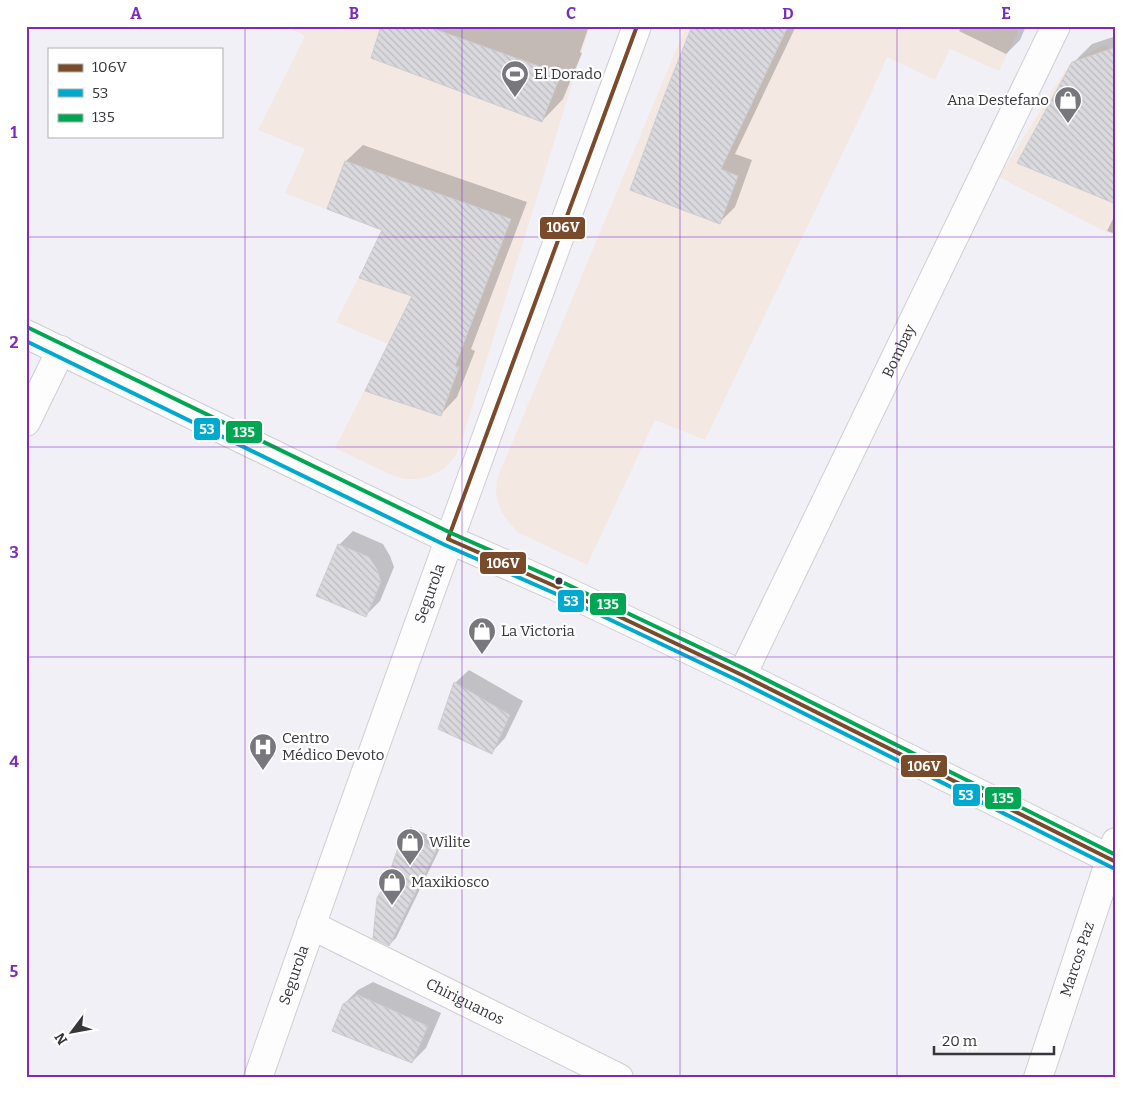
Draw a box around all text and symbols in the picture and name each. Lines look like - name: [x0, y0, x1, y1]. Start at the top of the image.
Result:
- text: A: [130, 4, 142, 23]
- text: B: [349, 4, 359, 23]
- text: C: [566, 4, 576, 23]
- text: D: [782, 4, 794, 23]
- text: E: [1001, 4, 1011, 23]
- legend: [48, 48, 222, 138]
- text: 106V: [92, 58, 128, 76]
- sports icon: El Dorado: [500, 59, 530, 98]
- place label: El Dorado: [534, 65, 602, 83]
- text: 53: [92, 84, 108, 102]
- shop icon: Ana Destefano: [1053, 85, 1083, 124]
- place label: Ana Destefano: [947, 91, 1049, 109]
- text: 135: [92, 108, 115, 126]
- text: 1: [11, 123, 18, 142]
- line badge: 106V: [539, 216, 586, 240]
- text: 106V: [546, 219, 580, 236]
- street label: Bombay: [878, 321, 919, 380]
- text: 2: [9, 333, 19, 352]
- line badge: 53: [193, 417, 221, 441]
- line badge: 135: [225, 420, 263, 444]
- text: 53: [199, 421, 215, 438]
- text: 135: [233, 424, 255, 441]
- text: 3: [9, 543, 19, 562]
- line badge: 106V: [479, 551, 527, 575]
- text: 106V: [486, 555, 520, 572]
- street label: Segurola: [411, 561, 449, 626]
- unlabelled marker: [554, 576, 564, 586]
- line badge: 53: [557, 589, 585, 613]
- line badge: 135: [589, 592, 627, 616]
- text: 53: [563, 593, 579, 610]
- text: 135: [597, 596, 619, 613]
- shop icon: La Victoria: [467, 616, 497, 655]
- place label: La Victoria: [501, 622, 575, 640]
- place label: Centro Médico Devoto: [282, 729, 384, 764]
- hospital icon: Centro Médico Devoto: [248, 732, 278, 771]
- text: 4: [9, 752, 19, 771]
- line badge: 106V: [900, 754, 948, 778]
- text: 106V: [907, 758, 941, 775]
- line badge: 53: [952, 783, 981, 807]
- line badge: 135: [984, 786, 1022, 810]
- text: 53: [958, 787, 974, 804]
- text: 135: [992, 790, 1014, 807]
- shop icon: Wilite: [395, 827, 425, 866]
- place label: Wilite: [429, 833, 470, 851]
- shop icon: Maxikiosco: [377, 867, 407, 906]
- place label: Maxikiosco: [411, 873, 489, 891]
- street label: Marcos Paz: [1056, 920, 1098, 999]
- street label: Segurola: [275, 943, 313, 1007]
- text: 5: [10, 962, 19, 981]
- street label: Chiriguanos: [423, 975, 507, 1029]
- north arrow: [48, 1006, 98, 1056]
- scale bar: [934, 1024, 1054, 1056]
- text: N: [51, 1029, 71, 1048]
- text: 20 m: [942, 1032, 978, 1050]

